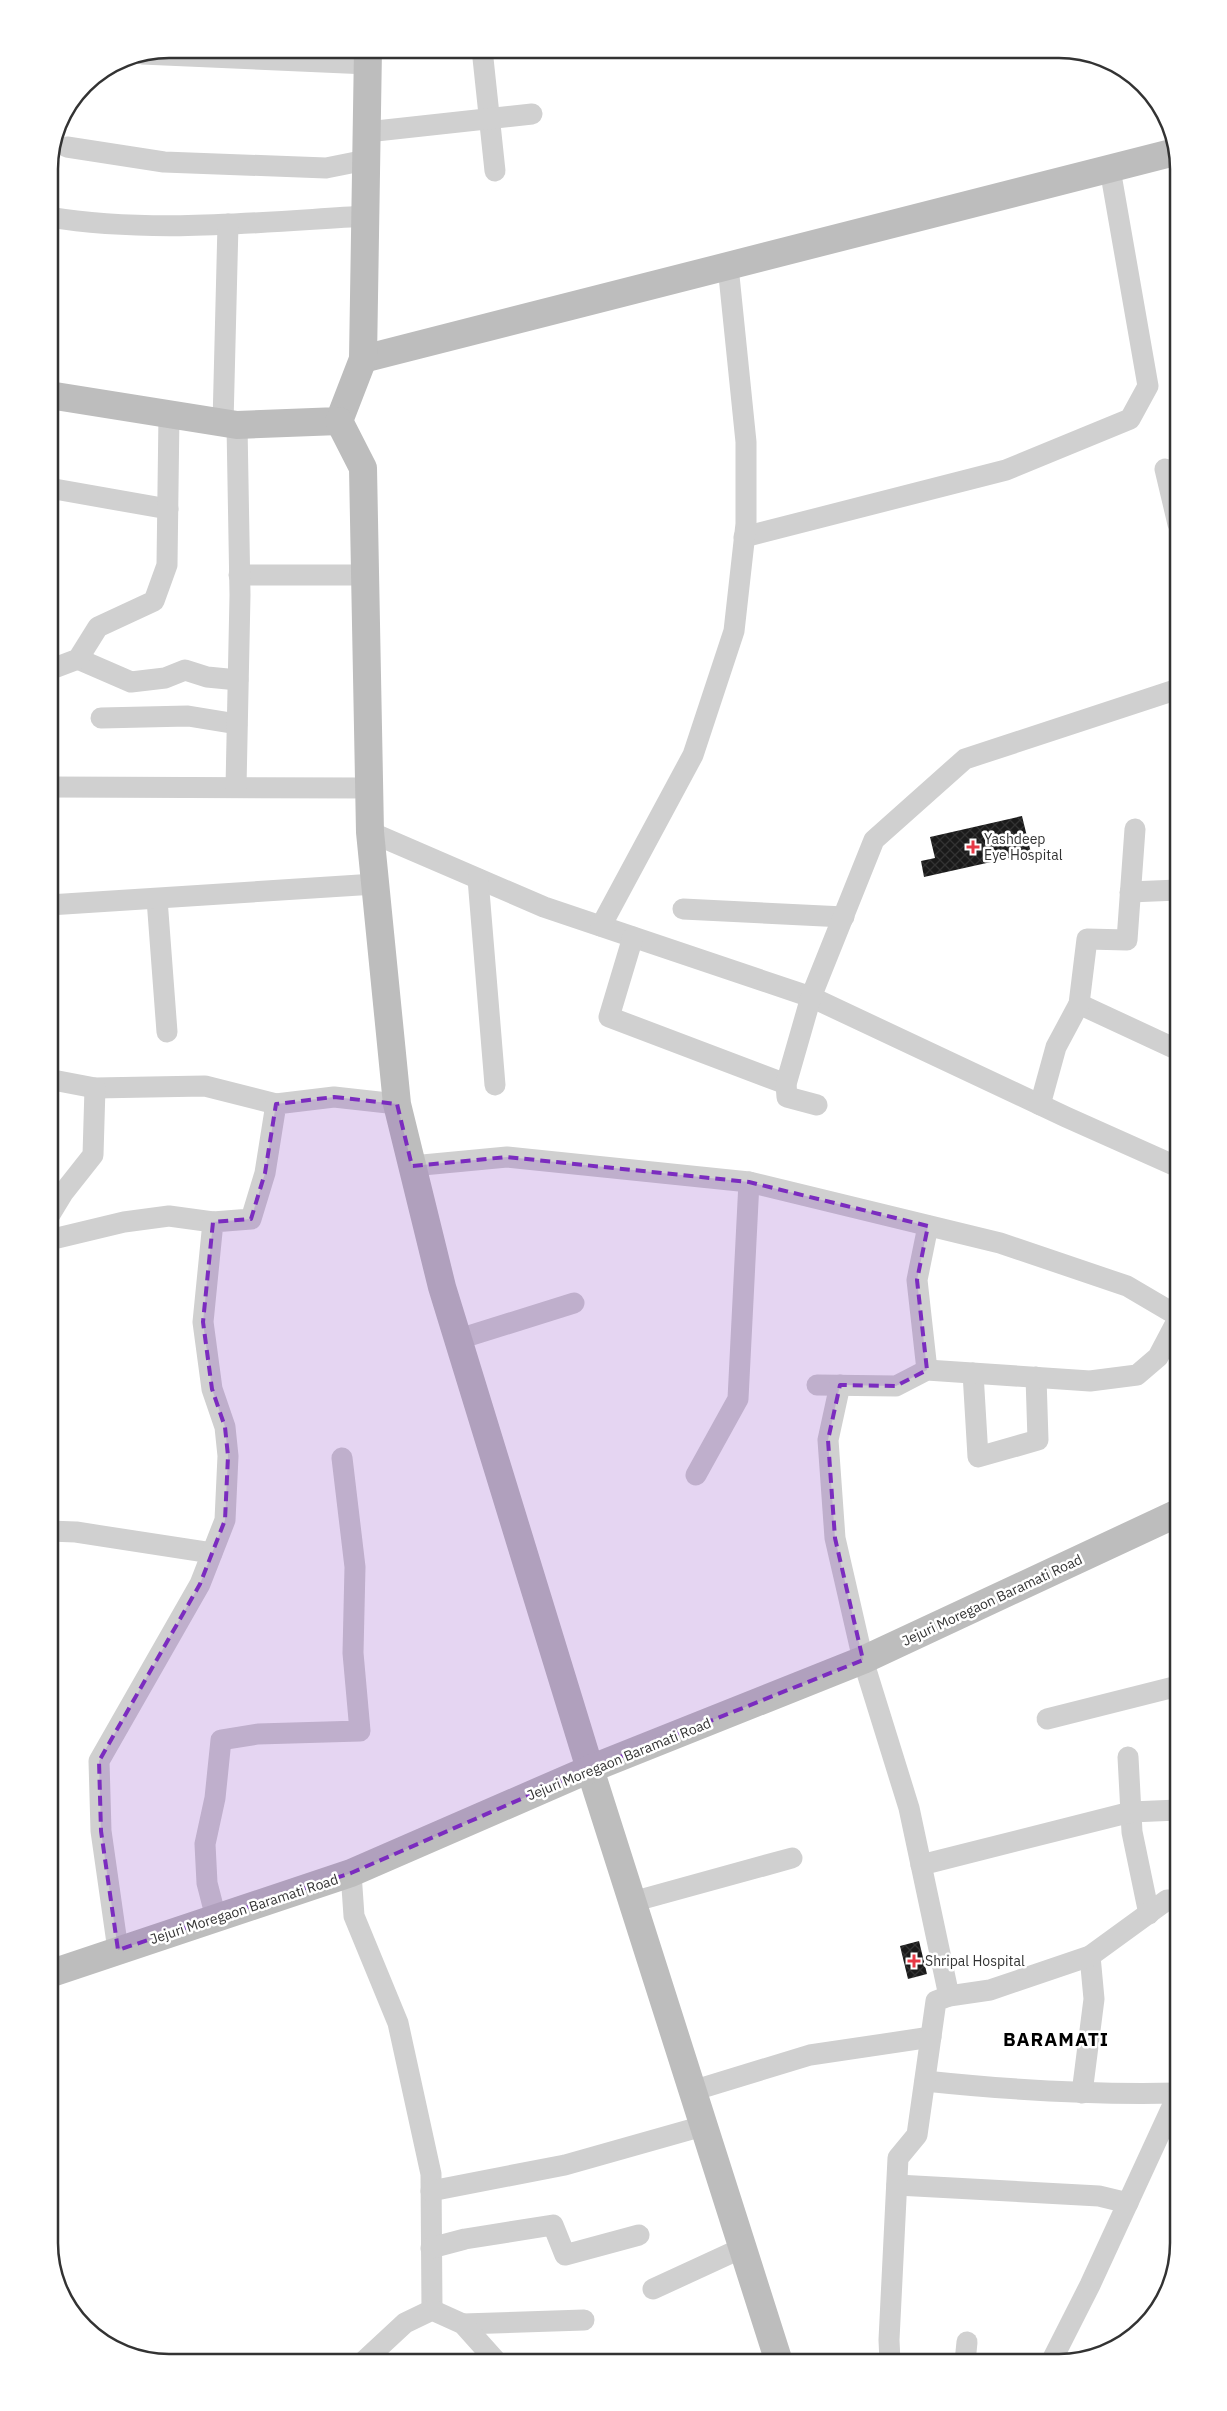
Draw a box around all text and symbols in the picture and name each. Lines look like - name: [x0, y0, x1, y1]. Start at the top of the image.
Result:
- place label: Yashdeep Eye Hospital: [984, 830, 1063, 864]
- marker: Yashdeep Eye Hospital: [966, 840, 980, 854]
- street label: Jejuri Moregaon Baramati Road: [899, 1550, 1085, 1650]
- street label: Jejuri Moregaon Baramati Road: [524, 1714, 714, 1804]
- street label: Jejuri Moregaon Baramati Road: [148, 1870, 340, 1948]
- place label: Shripal Hospital: [925, 1952, 1025, 1970]
- marker: Shripal Hospital: [907, 1954, 921, 1968]
- district label: BARAMATI: [1003, 2027, 1109, 2051]

